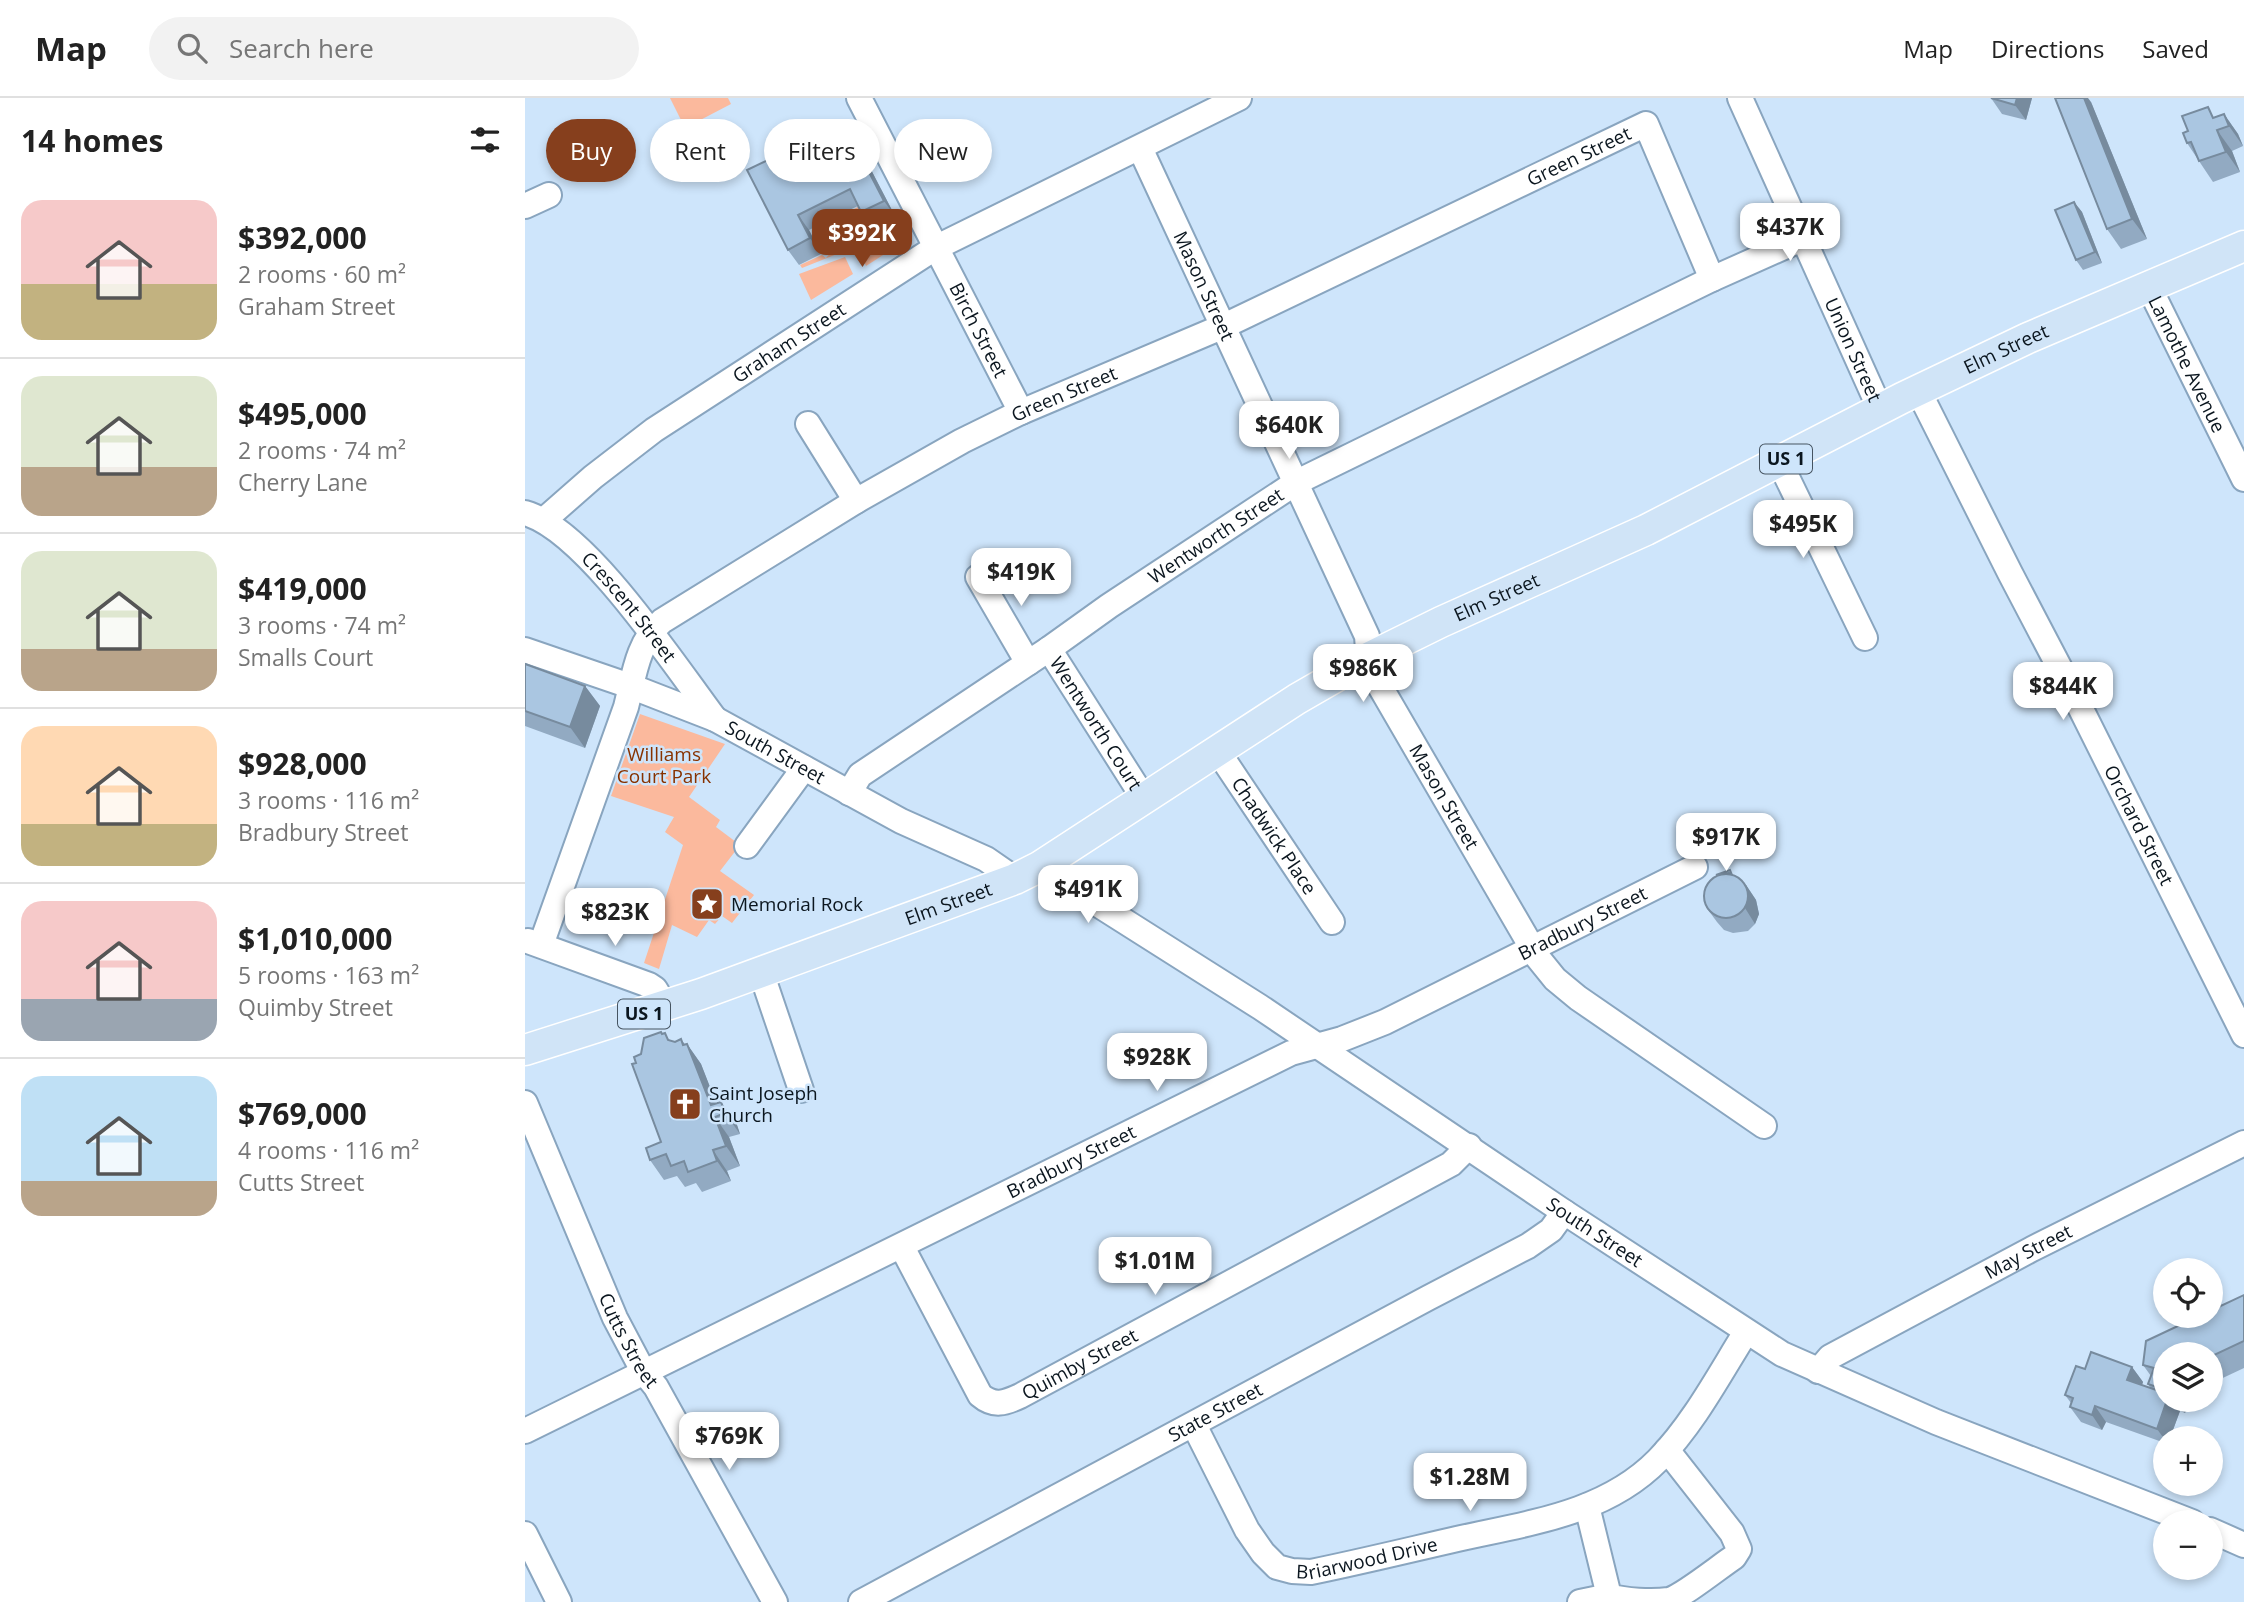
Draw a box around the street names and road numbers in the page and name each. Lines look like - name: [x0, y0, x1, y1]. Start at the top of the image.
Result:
- street label: Green Street: [1522, 120, 1635, 192]
- street label: Mason Street: [1167, 227, 1241, 345]
- street label: Birch Street: [943, 278, 1014, 382]
- street label: Lamothe Avenue: [2142, 291, 2232, 437]
- street label: Union Street: [1819, 294, 1888, 406]
- street label: Graham Street: [727, 296, 851, 389]
- street label: Elm Street: [1959, 318, 2053, 380]
- street label: Green Street: [1007, 360, 1121, 428]
- road number: US 1: [1760, 444, 1812, 474]
- street label: Wentworth Street: [1143, 481, 1289, 590]
- street label: Crescent Street: [576, 546, 682, 668]
- street label: Elm Street: [1450, 567, 1544, 628]
- street label: Wentworth Court: [1044, 651, 1148, 795]
- street label: South Street: [721, 714, 830, 790]
- street label: Mason Street: [1403, 739, 1485, 854]
- street label: Orchard Street: [2098, 761, 2180, 890]
- street label: Chadwick Place: [1226, 772, 1323, 899]
- street label: Elm Street: [901, 876, 996, 931]
- street label: Bradbury Street: [1514, 880, 1651, 966]
- road number: US 1: [618, 1000, 670, 1029]
- street label: Bradbury Street: [1002, 1119, 1140, 1204]
- street label: South Street: [1542, 1191, 1648, 1273]
- street label: May Street: [1980, 1218, 2077, 1285]
- street label: Cutts Street: [593, 1289, 665, 1393]
- street label: Quimby Street: [1017, 1322, 1142, 1406]
- street label: State Street: [1164, 1376, 1267, 1448]
- street label: Briarwood Drive: [1295, 1531, 1440, 1585]

